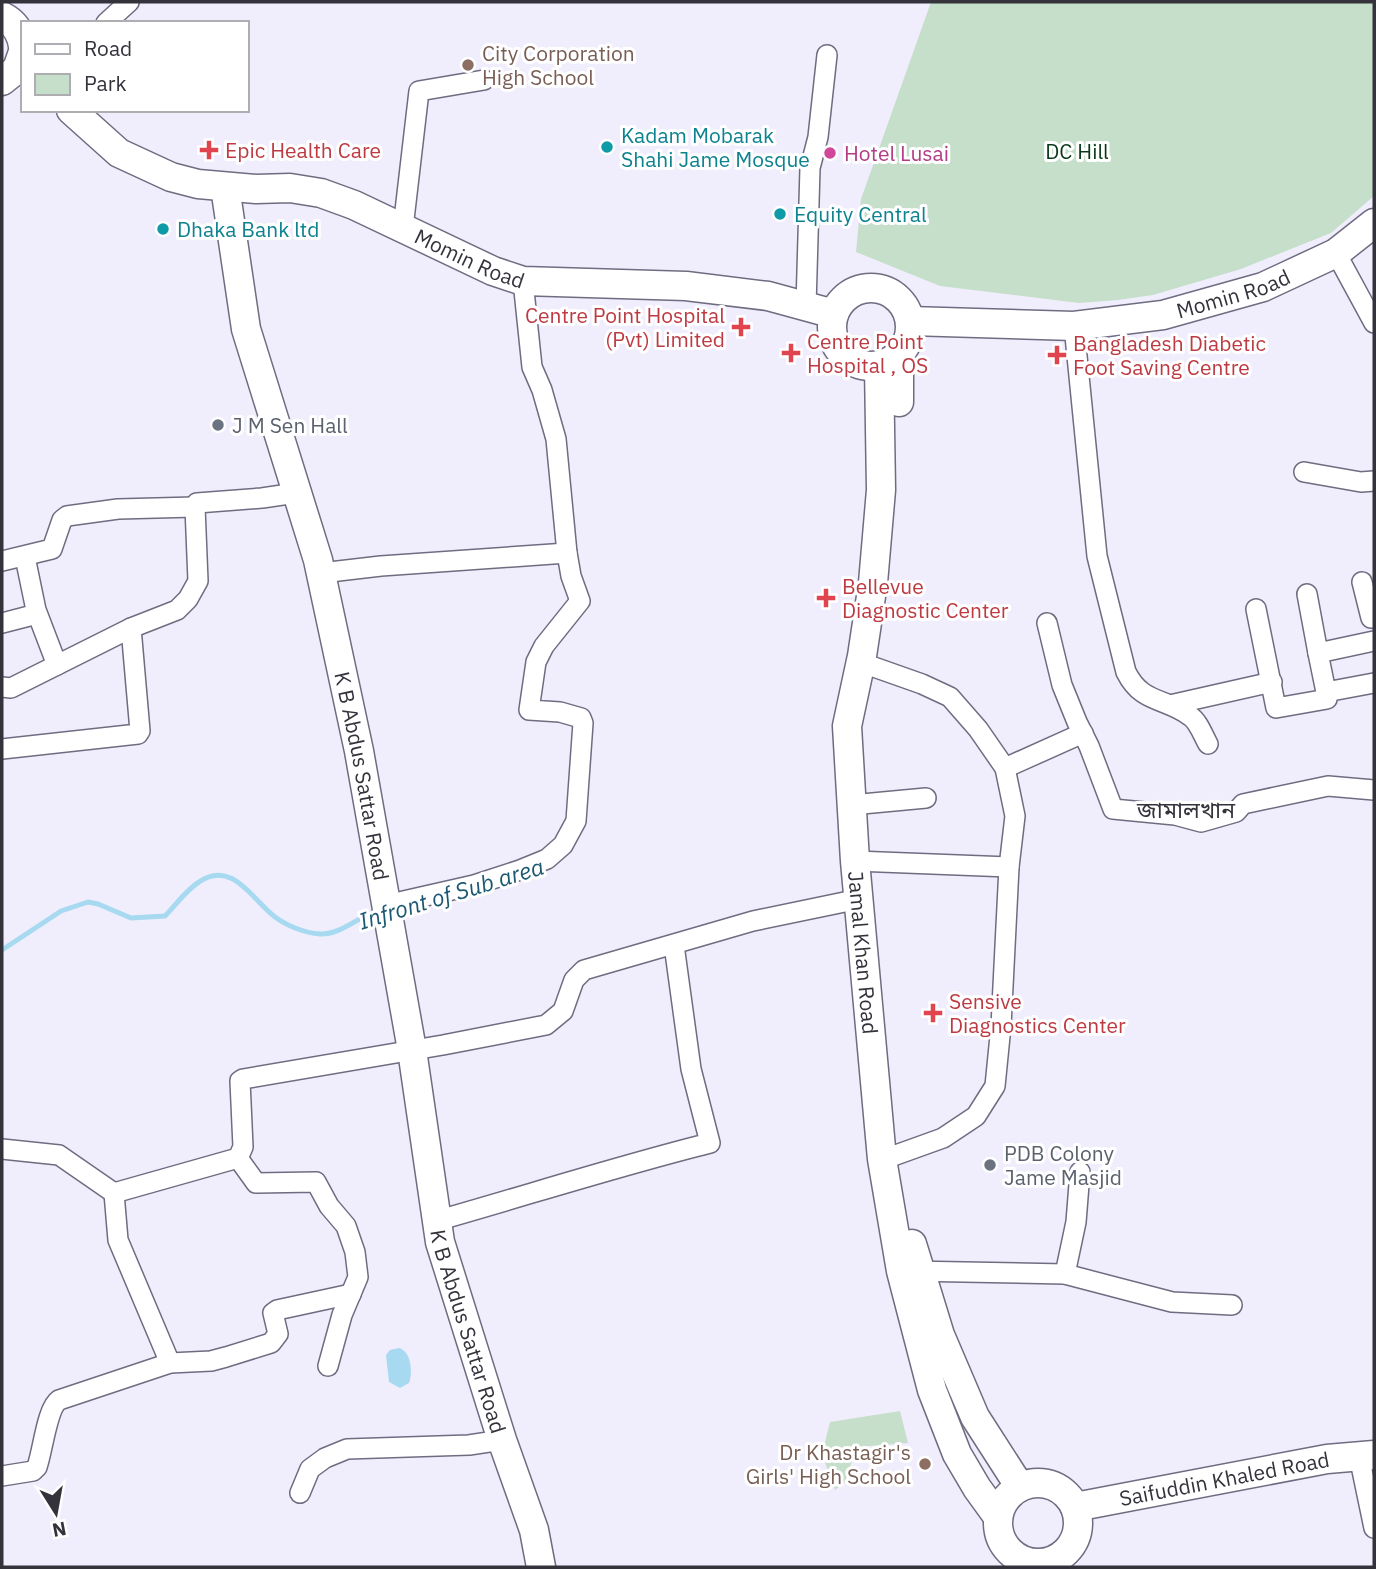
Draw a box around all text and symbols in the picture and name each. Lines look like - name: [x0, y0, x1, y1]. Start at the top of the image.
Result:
- legend: [21, 21, 248, 112]
- text: Road: [84, 34, 132, 62]
- place label: City Corporation High School: [482, 39, 635, 91]
- marker: City Corporation High School: [460, 57, 476, 73]
- text: Park: [84, 69, 127, 97]
- place label: Kadam Mobarak Shahi Jame Mosque: [621, 121, 810, 173]
- place label: Epic Health Care: [225, 136, 381, 164]
- park label: DC Hill: [1045, 137, 1109, 165]
- marker: Kadam Mobarak Shahi Jame Mosque: [599, 139, 615, 155]
- place label: Hotel Lusai: [844, 139, 949, 167]
- marker: Epic Health Care: [199, 140, 219, 160]
- marker: Hotel Lusai: [822, 145, 838, 161]
- place label: Equity Central: [794, 200, 927, 228]
- marker: Equity Central: [772, 206, 788, 222]
- place label: Dhaka Bank ltd: [177, 215, 319, 243]
- marker: Dhaka Bank ltd: [155, 221, 171, 237]
- street label: Momin Road: [410, 222, 528, 295]
- street label: Momin Road: [1173, 262, 1294, 325]
- place label: Centre Point Hospital (Pvt) Limited: [525, 301, 725, 353]
- marker: Centre Point Hospital (Pvt) Limited: [731, 317, 751, 337]
- place label: Centre Point Hospital , OS: [807, 327, 928, 379]
- place label: Bangladesh Diabetic Foot Saving Centre: [1073, 329, 1266, 381]
- marker: Centre Point Hospital , OS: [781, 343, 801, 363]
- marker: Bangladesh Diabetic Foot Saving Centre: [1047, 345, 1067, 365]
- place label: J M Sen Hall: [232, 411, 348, 439]
- marker: J M Sen Hall: [210, 417, 226, 433]
- place label: Bellevue Diagnostic Center: [842, 572, 1009, 624]
- marker: Bellevue Diagnostic Center: [816, 588, 836, 608]
- street label: K B Abdus Sattar Road: [328, 669, 396, 883]
- district label: জামালখান: [1136, 794, 1236, 824]
- water label: Infront of Sub area: [355, 851, 547, 935]
- street label: Jamal Khan Road: [842, 870, 885, 1035]
- place label: Sensive Diagnostics Center: [949, 987, 1126, 1039]
- marker: Sensive Diagnostics Center: [923, 1003, 943, 1023]
- place label: PDB Colony Jame Masjid: [1004, 1139, 1122, 1191]
- marker: PDB Colony Jame Masjid: [982, 1157, 998, 1173]
- street label: K B Abdus Sattar Road: [424, 1227, 513, 1437]
- place label: Dr Khastagir's Girls' High School: [746, 1438, 911, 1490]
- street label: Saifuddin Khaled Road: [1117, 1445, 1332, 1512]
- marker: Dr Khastagir's Girls' High School: [917, 1456, 933, 1472]
- north arrow: [21, 1478, 91, 1548]
- text: N: [50, 1517, 68, 1543]

